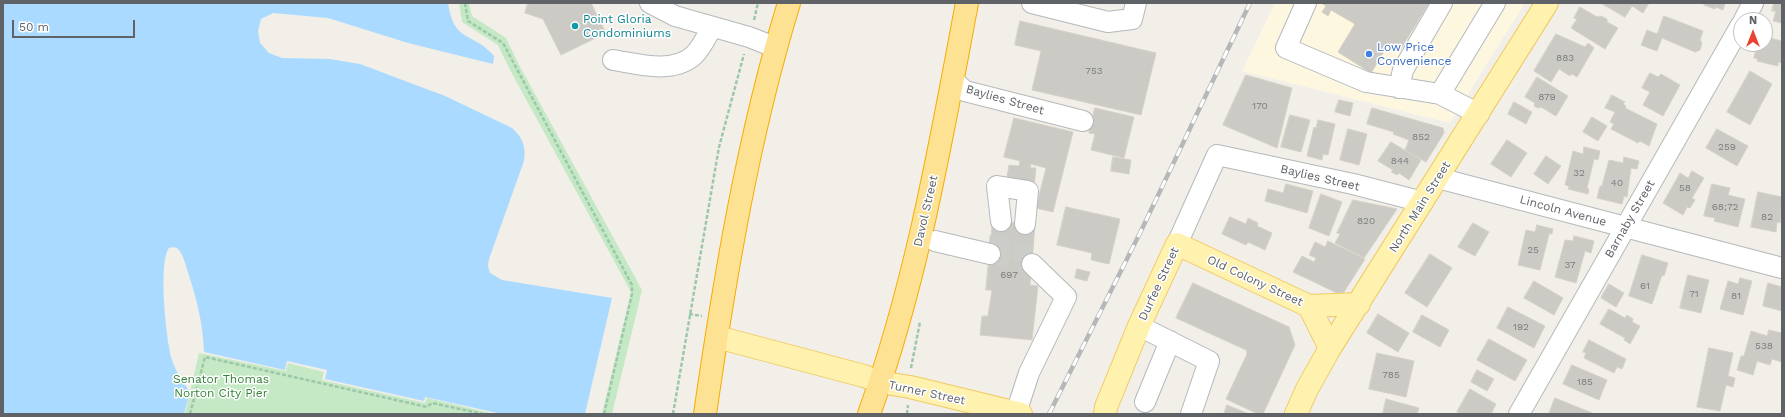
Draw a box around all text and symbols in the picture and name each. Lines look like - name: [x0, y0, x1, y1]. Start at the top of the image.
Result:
- scale bar: [14, 12, 137, 38]
- place label: Point Gloria Condominiums: [583, 12, 671, 40]
- north arrow: [1733, 12, 1773, 52]
- text: N: [1749, 14, 1757, 27]
- text: 50 m: [19, 20, 49, 34]
- marker: Point Gloria Condominiums: [570, 21, 580, 31]
- place label: Low Price Convenience: [1377, 40, 1451, 68]
- marker: Low Price Convenience: [1364, 49, 1374, 59]
- house number: 883: [1556, 52, 1574, 64]
- house number: 753: [1085, 65, 1103, 77]
- street label: Baylies Street: [964, 82, 1046, 118]
- house number: 879: [1538, 91, 1556, 103]
- house number: 170: [1252, 100, 1268, 112]
- house number: 852: [1412, 131, 1430, 143]
- house number: 259: [1718, 141, 1736, 153]
- house number: 844: [1391, 155, 1409, 167]
- street label: North Main Street: [1386, 159, 1454, 255]
- street label: Baylies Street: [1279, 162, 1361, 194]
- house number: 32: [1573, 167, 1585, 179]
- street label: Davol Street: [911, 174, 941, 248]
- house number: 40: [1611, 177, 1623, 189]
- street label: Barnaby Street: [1602, 178, 1658, 260]
- house number: 58: [1679, 182, 1691, 194]
- street label: Lincoln Avenue: [1518, 192, 1608, 230]
- house number: 68;72: [1712, 201, 1738, 213]
- house number: 82: [1761, 211, 1773, 223]
- house number: 820: [1357, 215, 1375, 227]
- house number: 25: [1527, 244, 1539, 256]
- street label: Durfee Street: [1136, 245, 1182, 323]
- street label: Old Colony Street: [1205, 252, 1305, 310]
- house number: 37: [1564, 259, 1576, 271]
- house number: 697: [1000, 269, 1018, 281]
- house number: 61: [1640, 280, 1650, 292]
- house number: 71: [1689, 288, 1699, 300]
- house number: 81: [1731, 290, 1741, 302]
- house number: 192: [1513, 321, 1529, 333]
- house number: 538: [1755, 340, 1773, 352]
- house number: 785: [1382, 369, 1400, 381]
- park label: Senator Thomas Norton City Pier: [173, 372, 269, 400]
- house number: 185: [1577, 376, 1593, 388]
- street label: Turner Street: [887, 378, 967, 408]

